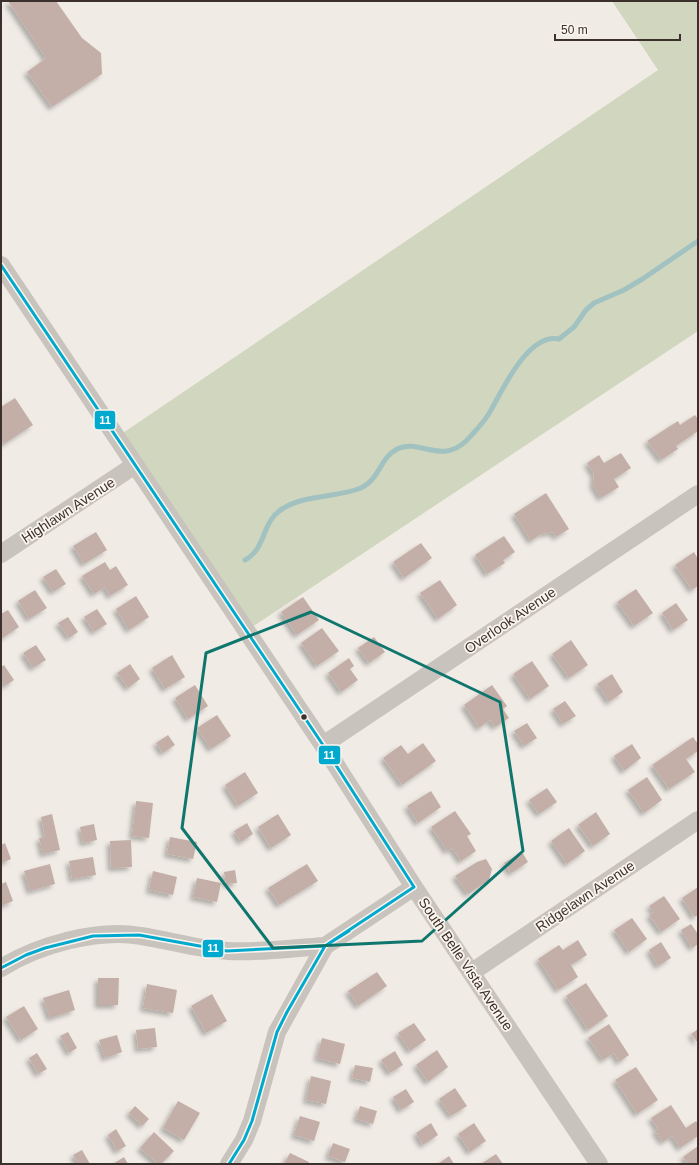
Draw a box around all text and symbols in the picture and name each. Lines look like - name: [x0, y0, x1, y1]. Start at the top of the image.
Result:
- scale bar: [555, 16, 680, 42]
- text: 50 m: [561, 23, 588, 37]
- line badge: 11: [94, 410, 116, 430]
- text: 11: [99, 414, 111, 426]
- street label: Highlawn Avenue: [18, 474, 118, 546]
- street label: Overlook Avenue: [461, 584, 559, 656]
- unlabelled marker: [299, 712, 309, 722]
- line badge: 11: [318, 745, 341, 765]
- text: 11: [323, 749, 335, 761]
- street label: Ridgelawn Avenue: [533, 857, 638, 935]
- street label: South Belle Vista Avenue: [416, 895, 517, 1034]
- line badge: 11: [202, 939, 224, 958]
- text: 11: [207, 942, 219, 954]

